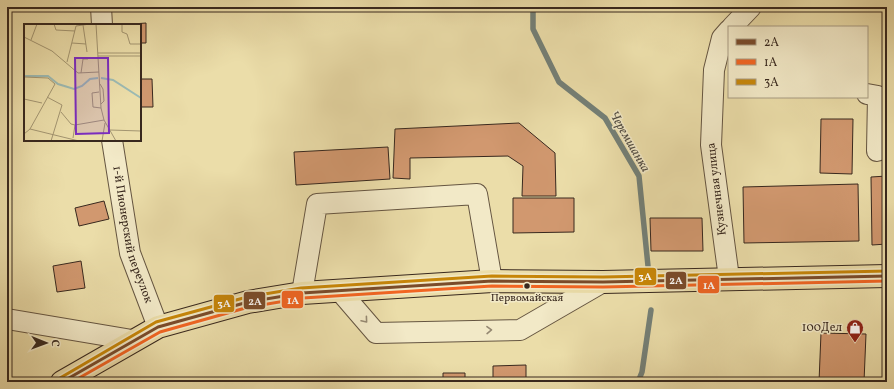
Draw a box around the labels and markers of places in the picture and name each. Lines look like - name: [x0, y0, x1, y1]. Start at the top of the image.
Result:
- marker: Первомайская: [522, 281, 532, 291]
- place label: Первомайская: [491, 291, 564, 306]
- shop icon: 100Дел: [845, 318, 865, 343]
- place label: 100Дел: [802, 320, 842, 336]

